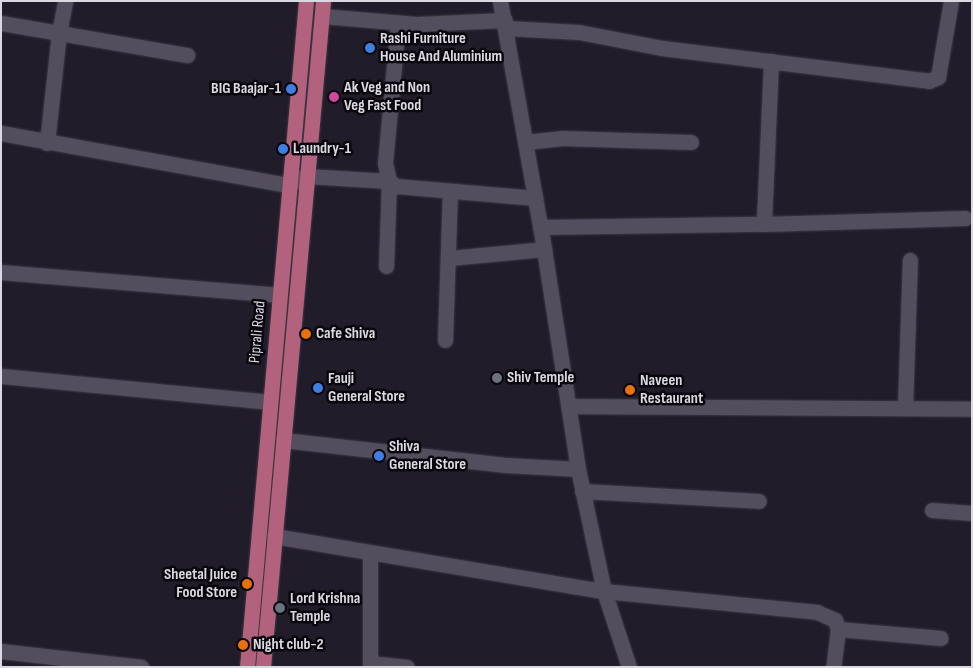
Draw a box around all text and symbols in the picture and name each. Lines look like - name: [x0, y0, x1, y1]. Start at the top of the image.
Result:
- place label: Rashi Furniture House And Aluminium: [380, 29, 502, 67]
- marker: Rashi Furniture House And Aluminium: [364, 42, 376, 54]
- place label: Ak Veg and Non Veg Fast Food: [344, 78, 430, 116]
- place label: BIG Baajar-1: [211, 79, 281, 99]
- marker: BIG Baajar-1: [285, 83, 297, 95]
- marker: Ak Veg and Non Veg Fast Food: [328, 91, 340, 103]
- place label: Laundry-1: [293, 139, 351, 159]
- marker: Laundry-1: [277, 143, 289, 155]
- street label: Piprali Road: [246, 300, 270, 364]
- place label: Cafe Shiva: [316, 324, 375, 344]
- marker: Cafe Shiva: [300, 328, 312, 340]
- place label: Shiv Temple: [507, 368, 574, 388]
- place label: Fauji General Store: [328, 369, 405, 407]
- place label: Naveen Restaurant: [640, 371, 703, 409]
- marker: Shiv Temple: [491, 372, 503, 384]
- marker: Fauji General Store: [312, 382, 324, 394]
- marker: Naveen Restaurant: [624, 384, 636, 396]
- place label: Shiva General Store: [389, 437, 466, 475]
- marker: Shiva General Store: [373, 450, 385, 462]
- place label: Sheetal Juice Food Store: [164, 565, 237, 603]
- marker: Sheetal Juice Food Store: [241, 578, 253, 590]
- place label: Lord Krishna Temple: [290, 589, 360, 627]
- marker: Lord Krishna Temple: [274, 602, 286, 614]
- place label: Night club-2: [253, 635, 324, 655]
- marker: Night club-2: [237, 639, 249, 651]

